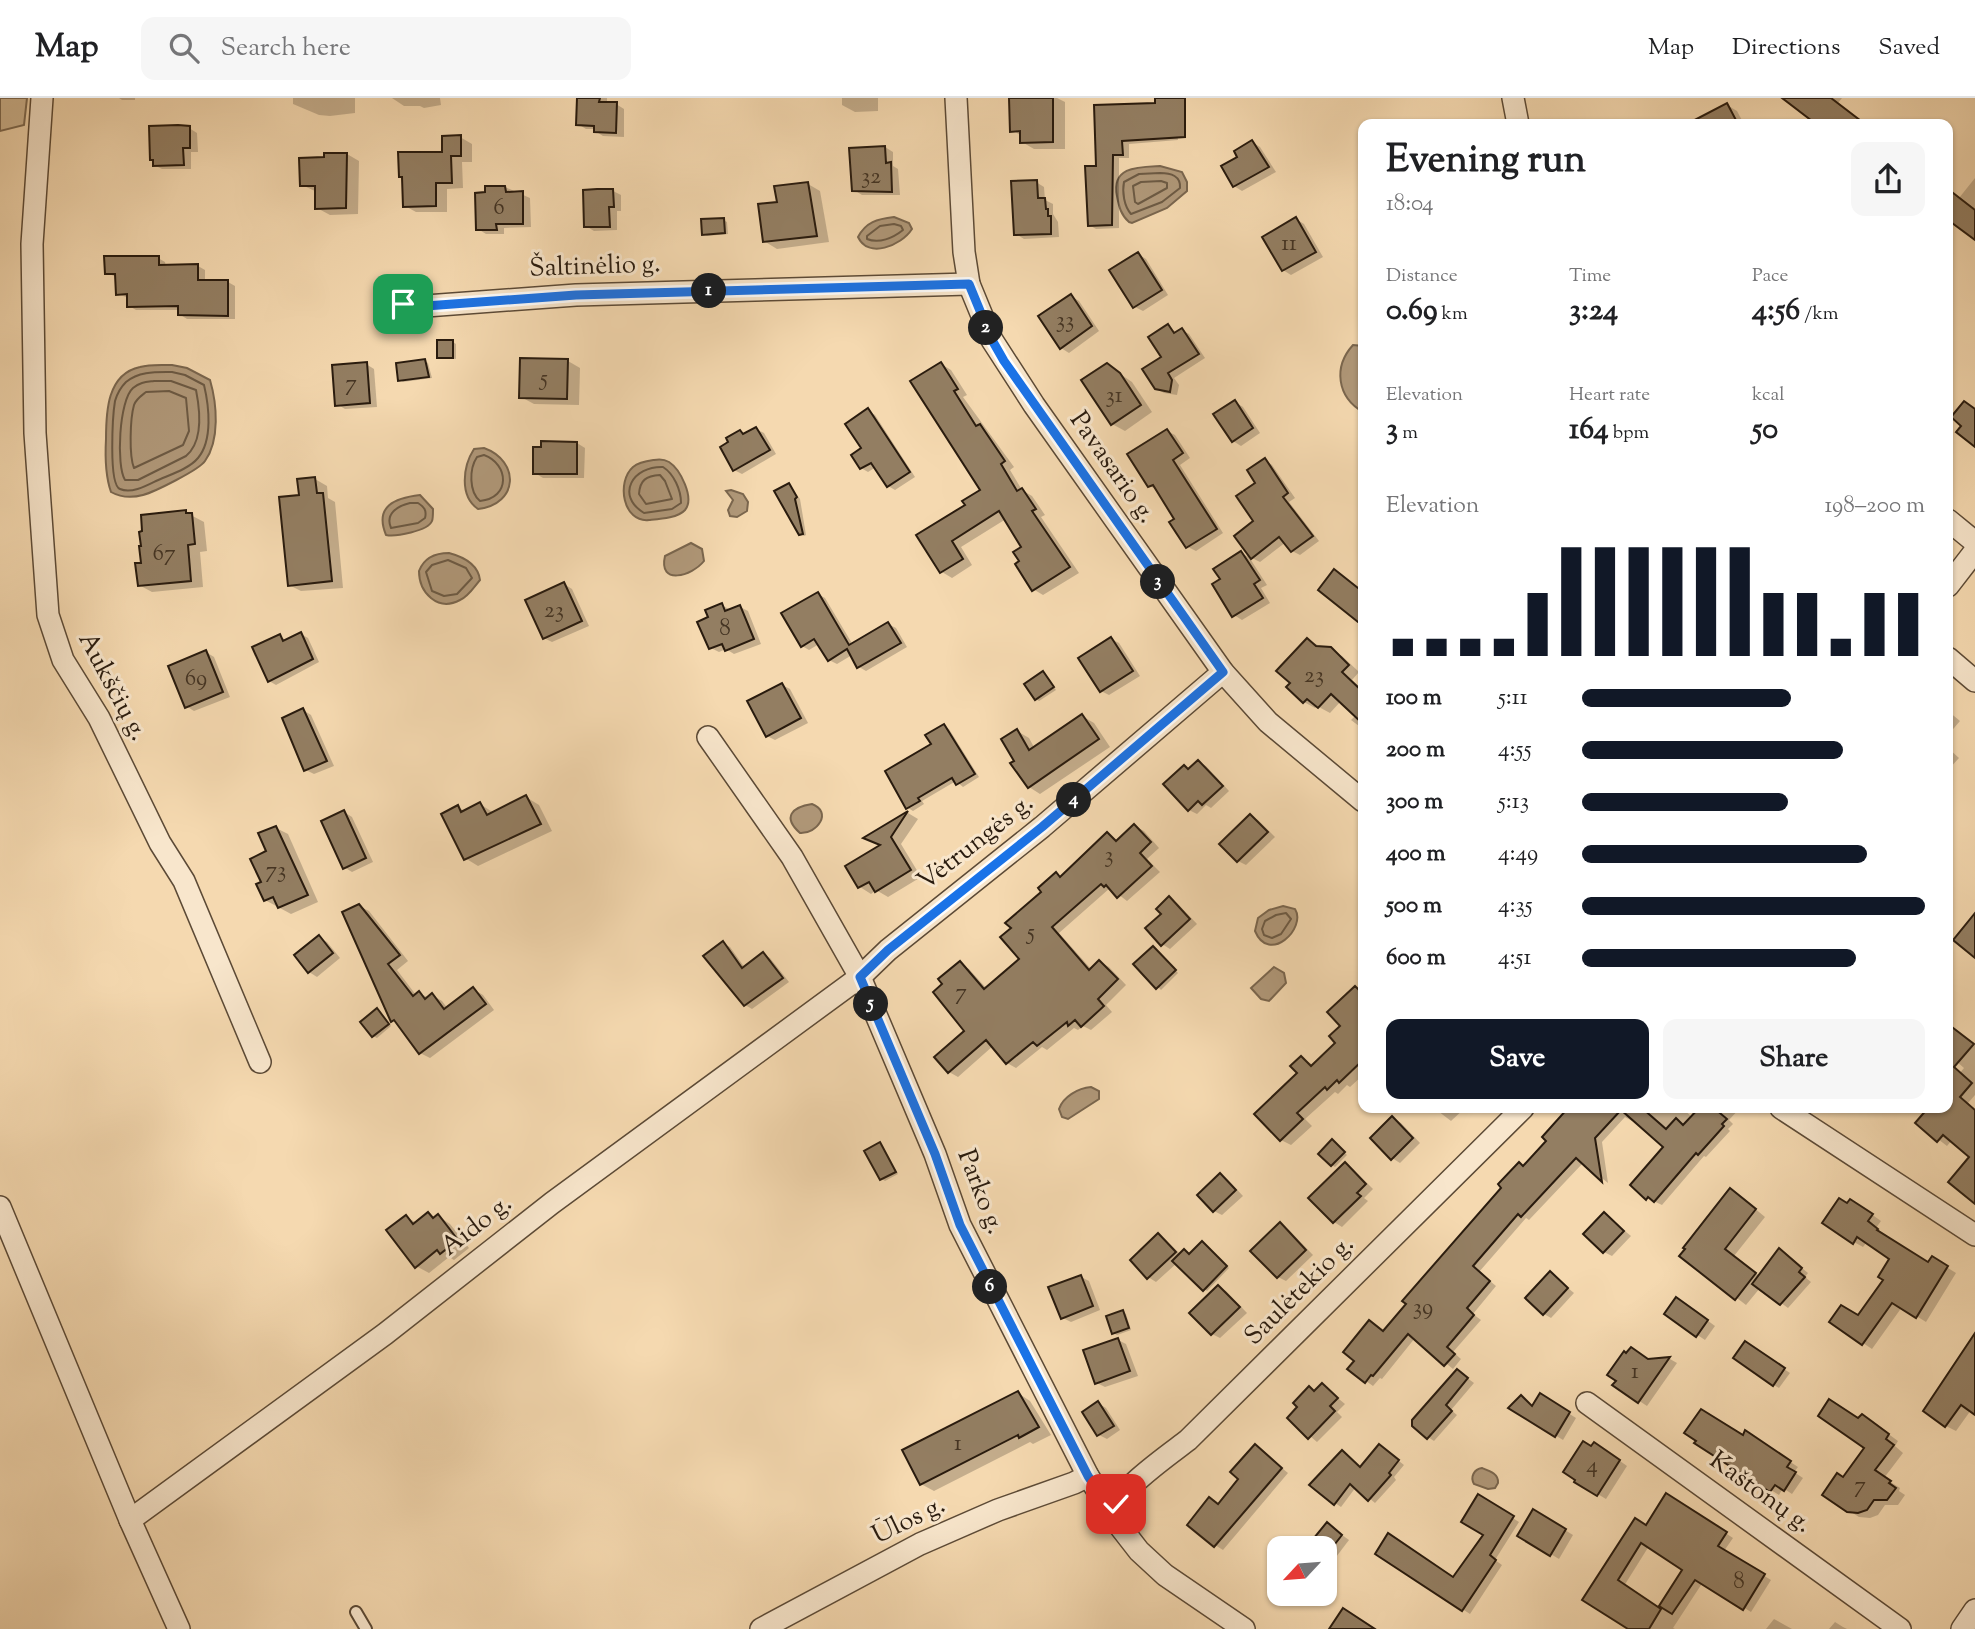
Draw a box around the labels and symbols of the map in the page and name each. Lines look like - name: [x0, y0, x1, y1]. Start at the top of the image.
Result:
- house number: 32: [861, 161, 881, 194]
- house number: 6: [493, 192, 505, 225]
- house number: 11: [1281, 228, 1297, 261]
- street label: Šaltinėlio g.: [529, 246, 661, 288]
- pin: [373, 274, 433, 334]
- pin: 1: [692, 274, 726, 308]
- house number: 33: [1056, 305, 1074, 338]
- pin: 2: [968, 310, 1004, 345]
- house number: 5: [538, 363, 548, 396]
- house number: 7: [345, 368, 357, 401]
- house number: 31: [1105, 380, 1123, 413]
- street label: Pavasario g.: [1060, 404, 1164, 532]
- house number: 67: [153, 538, 176, 571]
- pin: 3: [1140, 564, 1176, 600]
- house number: 23: [544, 595, 564, 628]
- house number: 8: [719, 613, 731, 646]
- street label: Aukščių g.: [68, 626, 156, 748]
- house number: 23: [1304, 660, 1324, 693]
- house number: 69: [185, 663, 207, 696]
- pin: 4: [1056, 782, 1092, 818]
- street label: Vėtrungės g.: [910, 786, 1042, 900]
- house number: 3: [1104, 840, 1114, 873]
- house number: 73: [266, 855, 286, 888]
- house number: 5: [1025, 917, 1035, 950]
- house number: 7: [955, 977, 967, 1010]
- pin: 5: [854, 986, 888, 1021]
- street label: Parko g.: [947, 1144, 1013, 1240]
- street label: Aido g.: [433, 1186, 521, 1266]
- street label: Saulėtekio g.: [1237, 1228, 1363, 1354]
- pin: 6: [972, 1270, 1007, 1304]
- house number: 39: [1413, 1292, 1433, 1325]
- house number: 1: [1631, 1356, 1639, 1389]
- house number: 1: [954, 1428, 962, 1461]
- street label: Kaštonų g.: [1701, 1443, 1819, 1543]
- house number: 4: [1586, 1450, 1598, 1483]
- house number: 7: [1854, 1470, 1866, 1503]
- pin: [1086, 1474, 1146, 1534]
- street label: Ūlos g.: [866, 1487, 952, 1555]
- north arrow: [1267, 1536, 1337, 1606]
- house number: 8: [1733, 1566, 1745, 1599]

